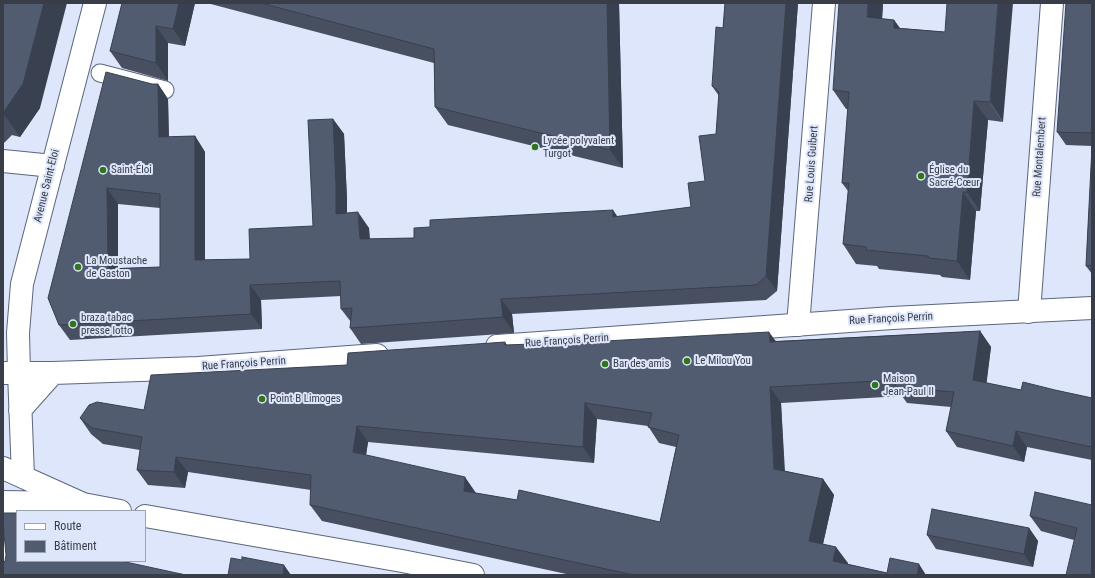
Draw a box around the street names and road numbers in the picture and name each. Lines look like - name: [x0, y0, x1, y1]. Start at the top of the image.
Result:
- street label: Rue Montalembert: [1031, 117, 1049, 197]
- street label: Rue Louis Guibert: [803, 125, 821, 203]
- street label: Avenue Saint-Eloi: [32, 148, 62, 224]
- street label: Rue François Perrin: [849, 310, 933, 328]
- street label: Rue François Perrin: [525, 331, 609, 351]
- street label: Rue François Perrin: [202, 354, 286, 374]

